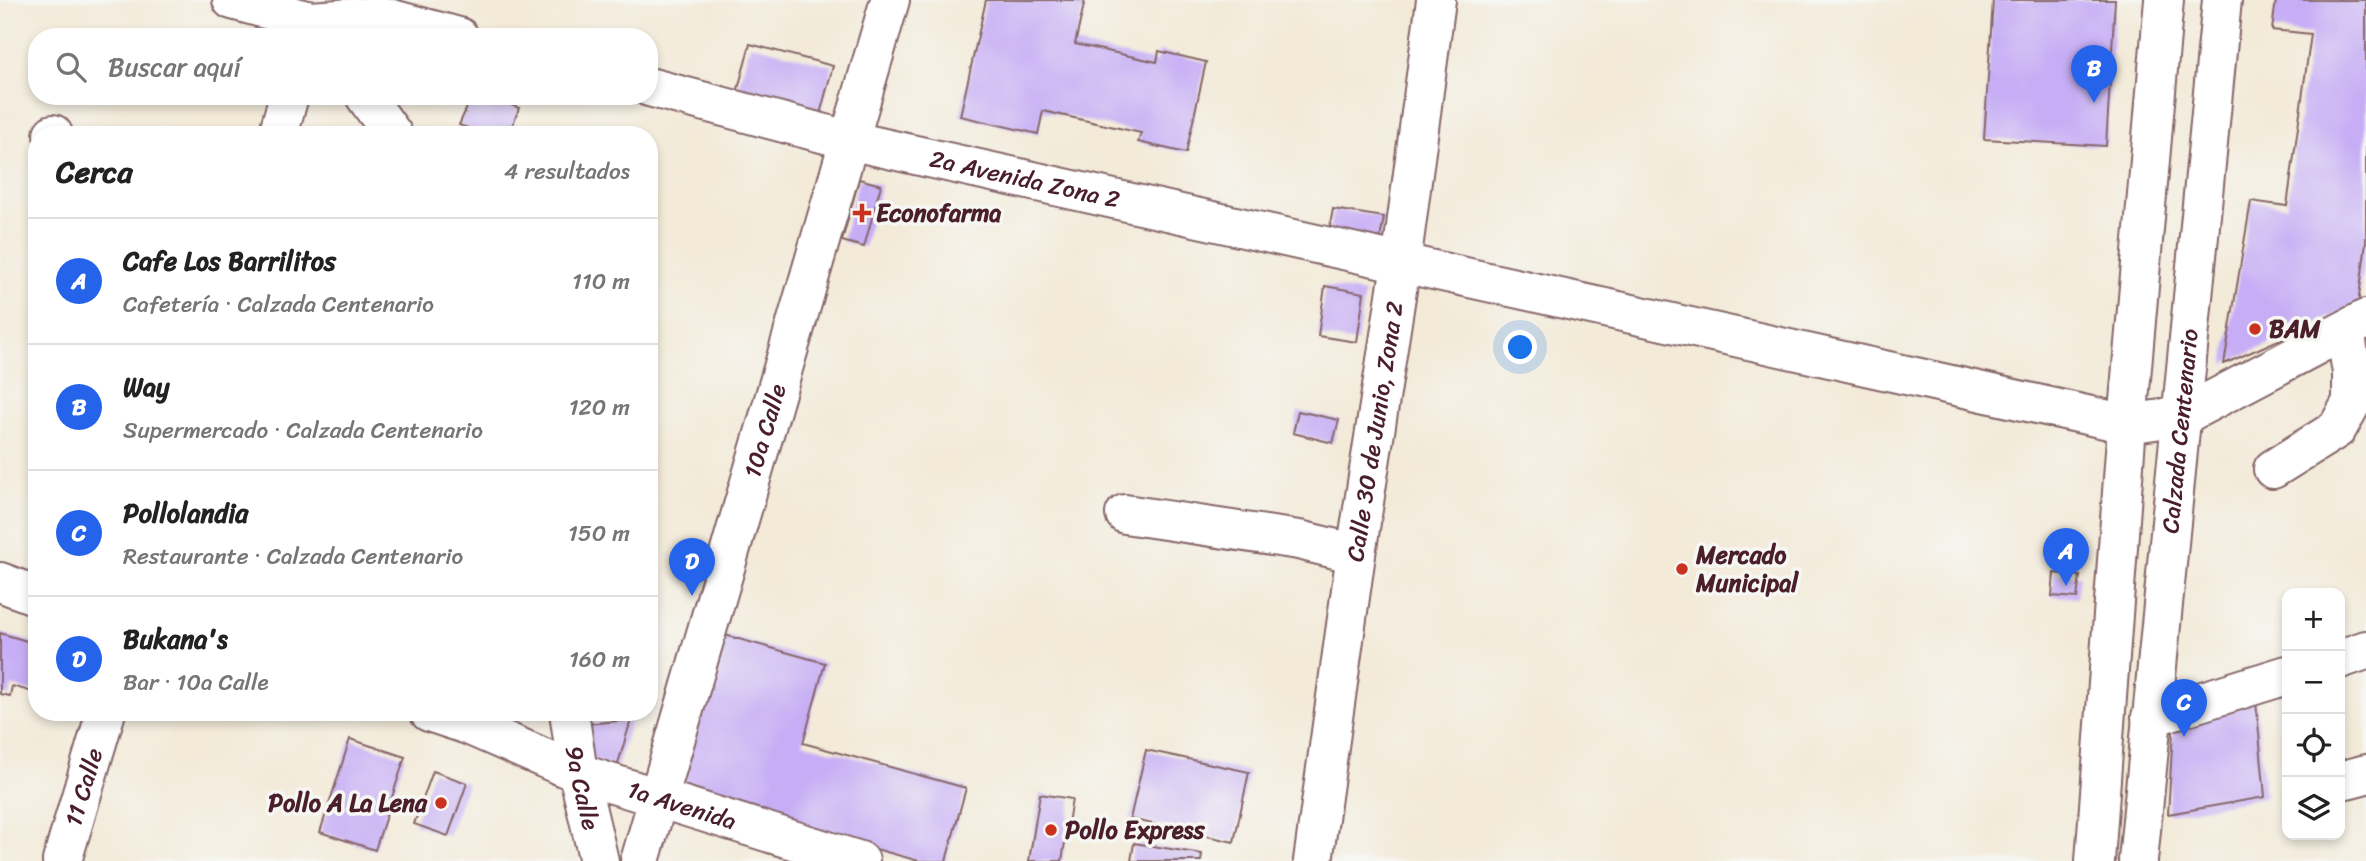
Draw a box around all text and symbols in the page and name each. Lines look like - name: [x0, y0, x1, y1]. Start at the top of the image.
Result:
- search box: [28, 28, 658, 105]
- text: Buscar aquí: [108, 44, 241, 90]
- pin: B: [2071, 45, 2117, 103]
- icon: search: [52, 48, 90, 86]
- street label: 2a Avenida Zona 2: [926, 138, 1124, 221]
- text: Cerca: [56, 145, 132, 199]
- text: 4 resultados: [504, 151, 630, 192]
- place label: Econofarma: [876, 192, 1001, 234]
- marker: Econofarma: [854, 205, 870, 221]
- text: Cafe Los Barrilitos: [123, 238, 336, 284]
- text: A: [71, 261, 87, 302]
- text: 110 m: [572, 261, 630, 302]
- text: Cafetería · Calzada Centenario: [123, 284, 434, 325]
- street label: Calle 30 de Junio, Zona 2: [1334, 298, 1416, 564]
- place label: BAM: [2269, 308, 2321, 350]
- marker: BAM: [2247, 321, 2263, 337]
- street label: Calzada Centenario: [2149, 327, 2211, 535]
- your location: [1503, 330, 1537, 364]
- text: Way: [123, 364, 170, 410]
- street label: 10a Calle: [731, 378, 799, 483]
- text: B: [72, 387, 86, 428]
- text: 120 m: [569, 387, 630, 428]
- text: Supermercado · Calzada Centenario: [123, 410, 483, 451]
- text: Pollolandia: [123, 490, 248, 536]
- text: C: [72, 513, 86, 554]
- text: 150 m: [568, 513, 630, 554]
- pin: A: [2043, 528, 2089, 586]
- place label: Mercado Municipal: [1695, 534, 1799, 604]
- text: Restaurante · Calzada Centenario: [123, 536, 463, 577]
- pin: D: [669, 538, 715, 596]
- marker: Mercado Municipal: [1674, 561, 1690, 577]
- map controls: [2282, 588, 2345, 840]
- button: +: [2282, 588, 2345, 651]
- text: Bukana's: [123, 616, 228, 662]
- text: D: [72, 639, 86, 680]
- text: 160 m: [569, 639, 630, 680]
- button: −: [2282, 651, 2345, 714]
- text: Bar · 10a Calle: [123, 662, 269, 703]
- pin: C: [2161, 679, 2207, 737]
- button: locate: [2282, 714, 2345, 777]
- street label: 11 Calle: [52, 743, 115, 831]
- street label: 9a Calle: [553, 743, 612, 835]
- street label: 1a Avenida: [622, 769, 742, 842]
- button: layers: [2282, 777, 2345, 840]
- place label: Pollo A La Lena: [268, 782, 428, 824]
- marker: Pollo A La Lena: [433, 795, 449, 811]
- place label: Pollo Express: [1065, 809, 1205, 851]
- marker: Pollo Express: [1043, 822, 1059, 838]

